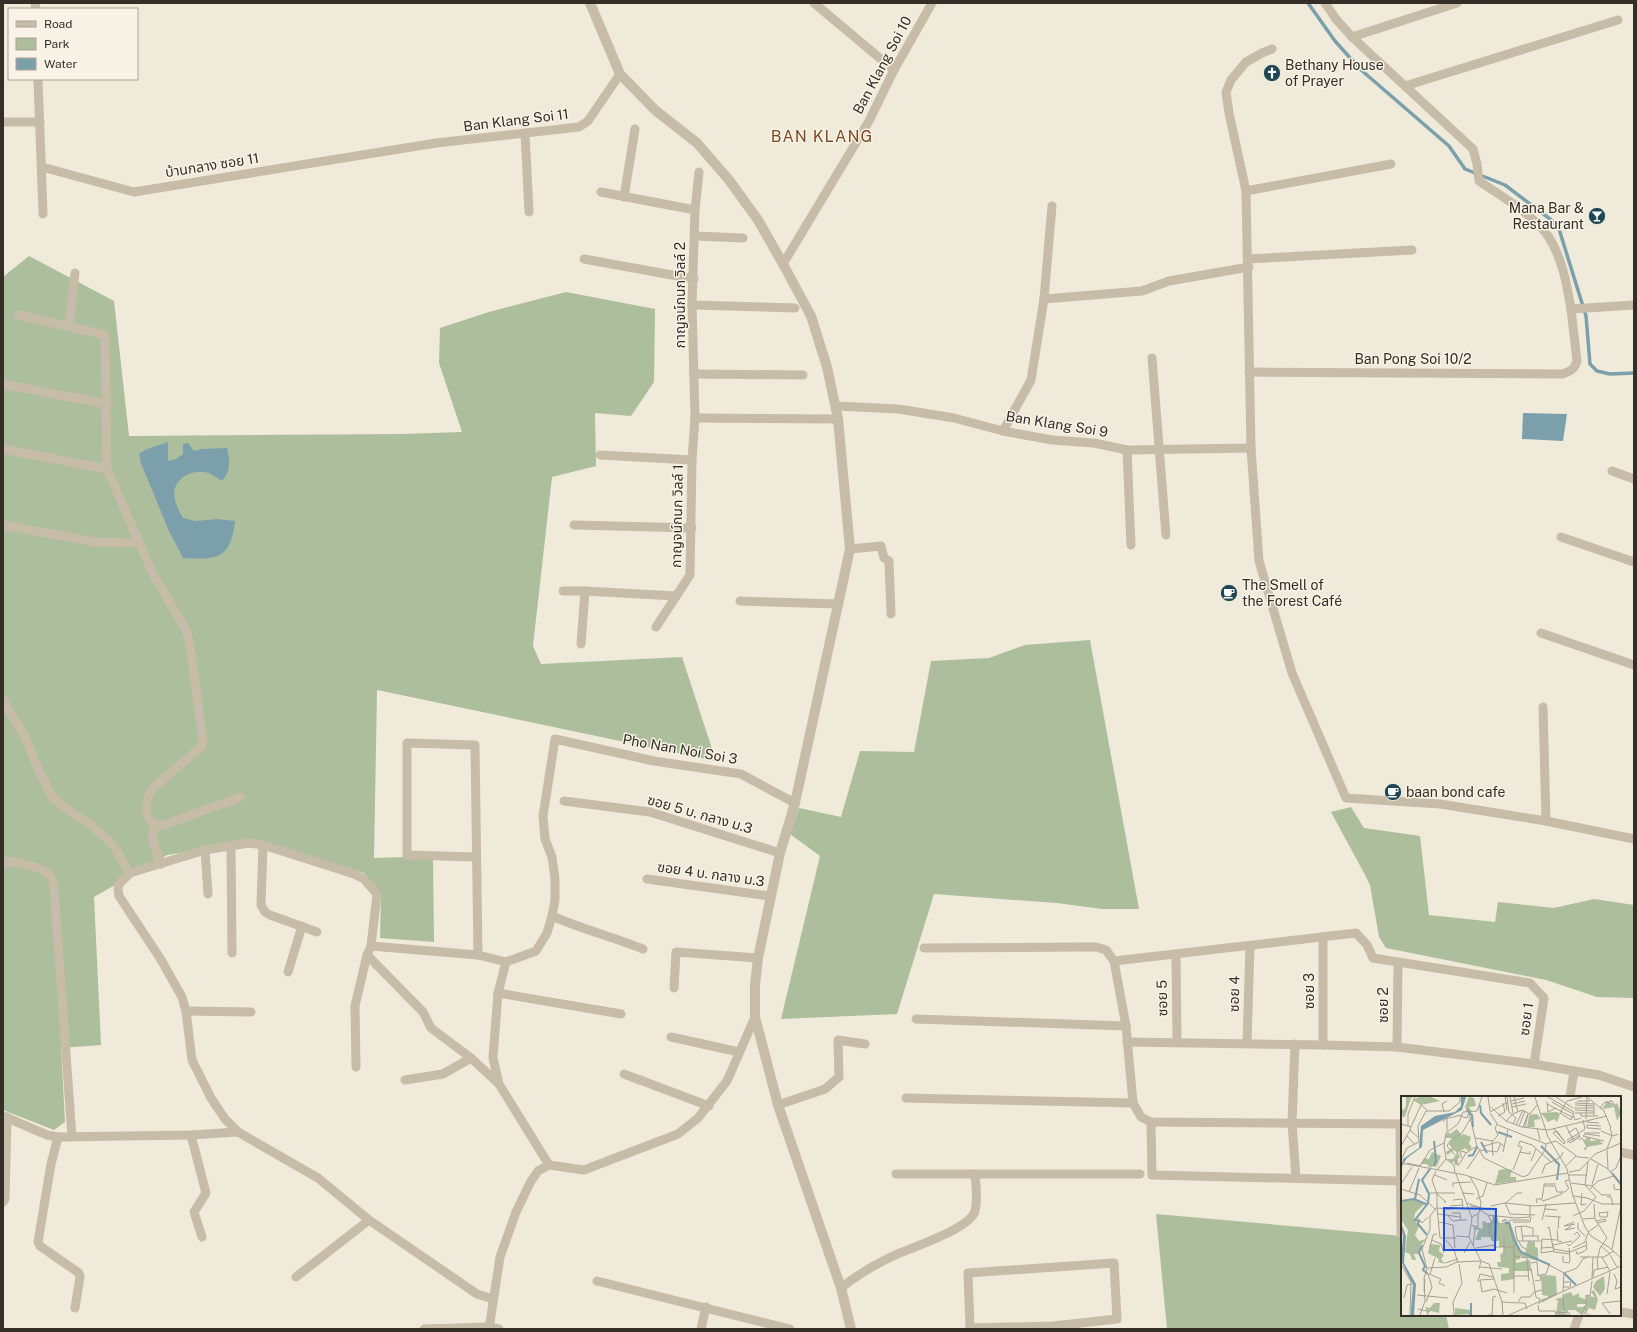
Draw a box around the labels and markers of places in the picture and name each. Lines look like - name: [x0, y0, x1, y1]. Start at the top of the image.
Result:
- place label: Bethany House of Prayer: [1285, 57, 1384, 89]
- church icon: Bethany House of Prayer: [1262, 63, 1282, 83]
- place label: Mana Bar & Restaurant: [1509, 200, 1584, 232]
- bar icon: Mana Bar & Restaurant: [1587, 206, 1607, 226]
- place label: The Smell of the Forest Café: [1242, 577, 1342, 609]
- cafe icon: The Smell of the Forest Café: [1219, 583, 1239, 603]
- cafe icon: baan bond cafe: [1383, 782, 1403, 802]
- place label: baan bond cafe: [1406, 784, 1506, 800]

